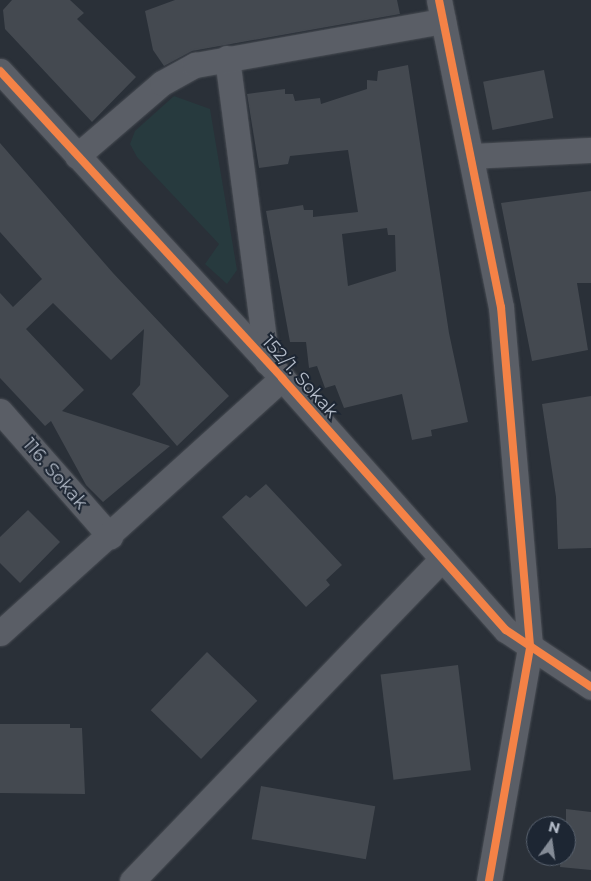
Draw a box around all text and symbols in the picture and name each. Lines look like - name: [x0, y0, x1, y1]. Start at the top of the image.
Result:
- street label: 152/1. Sokak: [258, 332, 342, 422]
- street label: 116. Sokak: [18, 434, 92, 514]
- north arrow: [526, 816, 576, 866]
- text: N: [547, 817, 562, 838]

